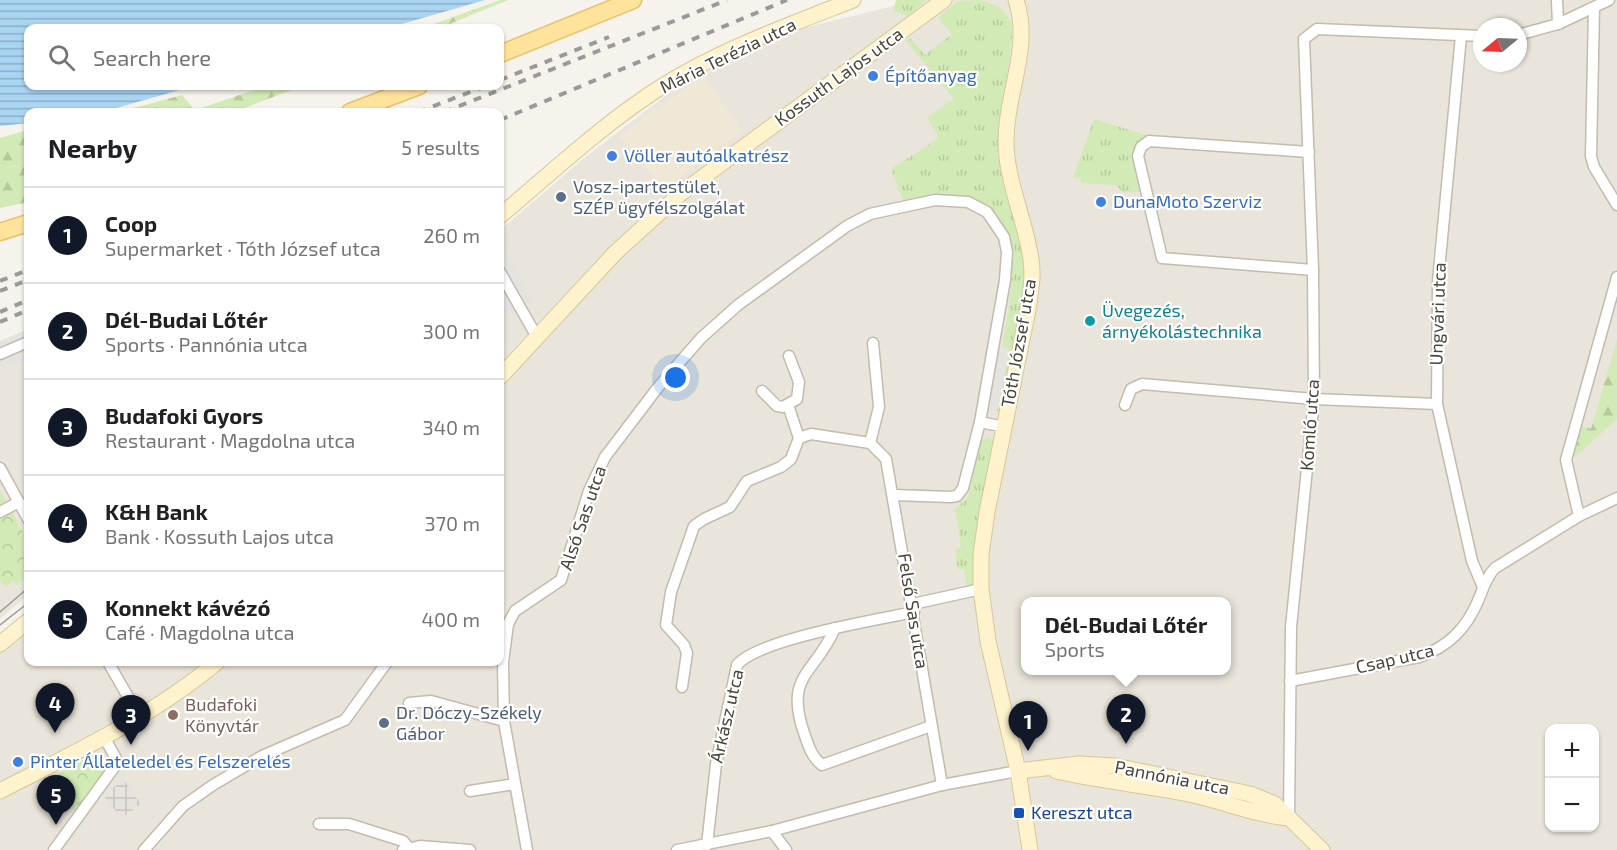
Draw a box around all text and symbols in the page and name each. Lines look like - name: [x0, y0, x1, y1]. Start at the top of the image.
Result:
- street label: Mária Terézia utca: [656, 13, 799, 98]
- north arrow: [1473, 18, 1527, 72]
- street label: Kossuth Lajos utca: [770, 22, 907, 130]
- search box: [24, 24, 504, 90]
- icon: search: [45, 41, 78, 74]
- text: Search here: [93, 44, 211, 70]
- place label: Építőanyag: [885, 64, 977, 86]
- marker: Építőanyag: [866, 69, 880, 83]
- text: Nearby: [48, 132, 137, 163]
- text: 5 results: [401, 135, 480, 159]
- place label: Völler autóalkatrész: [624, 144, 789, 166]
- marker: Völler autóalkatrész: [605, 149, 619, 163]
- place label: Vosz-ipartestület, SZÉP ügyfélszolgálat: [573, 175, 745, 218]
- marker: Vosz-ipartestület, SZÉP ügyfélszolgálat: [554, 190, 568, 204]
- place label: DunaMoto Szerviz: [1113, 190, 1262, 212]
- marker: DunaMoto Szerviz: [1094, 195, 1108, 209]
- text: Coop: [105, 210, 157, 236]
- text: 1: [63, 223, 72, 247]
- text: 260 m: [423, 223, 480, 247]
- text: Supermarket · Tóth József utca: [105, 236, 381, 260]
- street label: Ungvári utca: [1424, 262, 1450, 366]
- street label: Tóth József utca: [996, 277, 1040, 409]
- place label: Üvegezés, árnyékolástechnika: [1102, 299, 1262, 342]
- text: Dél-Budai Lőtér: [105, 306, 268, 332]
- marker: Üvegezés, árnyékolástechnika: [1083, 314, 1097, 328]
- text: 2: [62, 319, 73, 343]
- text: 300 m: [423, 319, 480, 343]
- text: Sports · Pannónia utca: [105, 332, 308, 356]
- your location: [661, 363, 690, 392]
- street label: Komló utca: [1295, 378, 1323, 471]
- text: Budafoki Gyors: [105, 402, 263, 428]
- text: 3: [62, 415, 73, 439]
- text: 340 m: [423, 415, 480, 439]
- text: Restaurant · Magdolna utca: [105, 428, 355, 452]
- street label: Alsó Sas utca: [554, 463, 610, 573]
- text: K&H Bank: [105, 498, 208, 524]
- text: 4: [61, 511, 74, 535]
- text: 370 m: [425, 511, 480, 535]
- text: Bank · Kossuth Lajos utca: [105, 524, 334, 548]
- street label: Felső Sas utca: [894, 551, 934, 670]
- text: Konnekt kávézó: [105, 594, 270, 620]
- popup: [1021, 597, 1231, 675]
- text: 5: [62, 607, 73, 631]
- text: 400 m: [422, 607, 480, 631]
- text: Dél-Budai Lőtér: [1045, 611, 1207, 637]
- text: Café · Magdolna utca: [105, 620, 294, 644]
- text: Sports: [1045, 637, 1105, 661]
- street label: Csap utca: [1354, 638, 1436, 678]
- street label: Árkász utca: [705, 667, 747, 765]
- pin: 4: [36, 684, 74, 733]
- place label: Budafoki Könyvtár: [185, 693, 259, 736]
- pin: 2: [1106, 694, 1146, 744]
- pin: 3: [112, 696, 150, 745]
- place label: Dr. Dóczy-Székely Gábor: [396, 701, 542, 744]
- pin: 1: [1008, 702, 1048, 751]
- marker: Budafoki Könyvtár: [166, 708, 180, 722]
- marker: Dr. Dóczy-Székely Gábor: [377, 716, 391, 730]
- map controls: [1545, 724, 1599, 832]
- button: +: [1545, 724, 1599, 778]
- place label: Pinter Állateledel és Felszerelés: [30, 750, 291, 772]
- marker: Pinter Állateledel és Felszerelés: [11, 755, 25, 769]
- street label: Pannónia utca: [1113, 755, 1231, 799]
- pin: 5: [36, 776, 76, 825]
- button: −: [1545, 778, 1599, 832]
- place label: Kereszt utca: [1031, 801, 1133, 823]
- marker: Kereszt utca: [1012, 806, 1026, 820]

